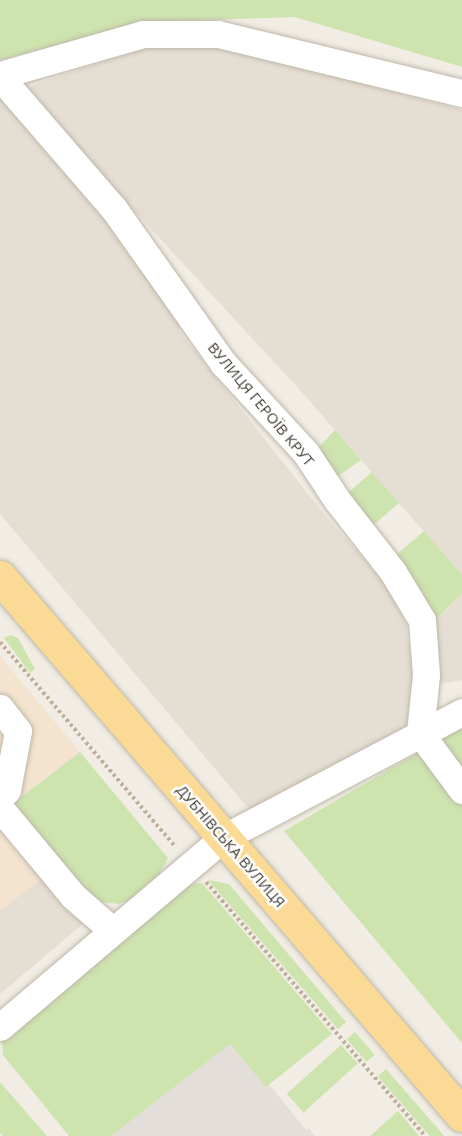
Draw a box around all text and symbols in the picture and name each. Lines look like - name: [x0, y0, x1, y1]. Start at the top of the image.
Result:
- street label: ВУЛИЦЯ ГЕРОЇВ КРУТ: [204, 339, 318, 469]
- street label: ДУБНІВСЬКА ВУЛИЦЯ: [173, 781, 289, 911]

